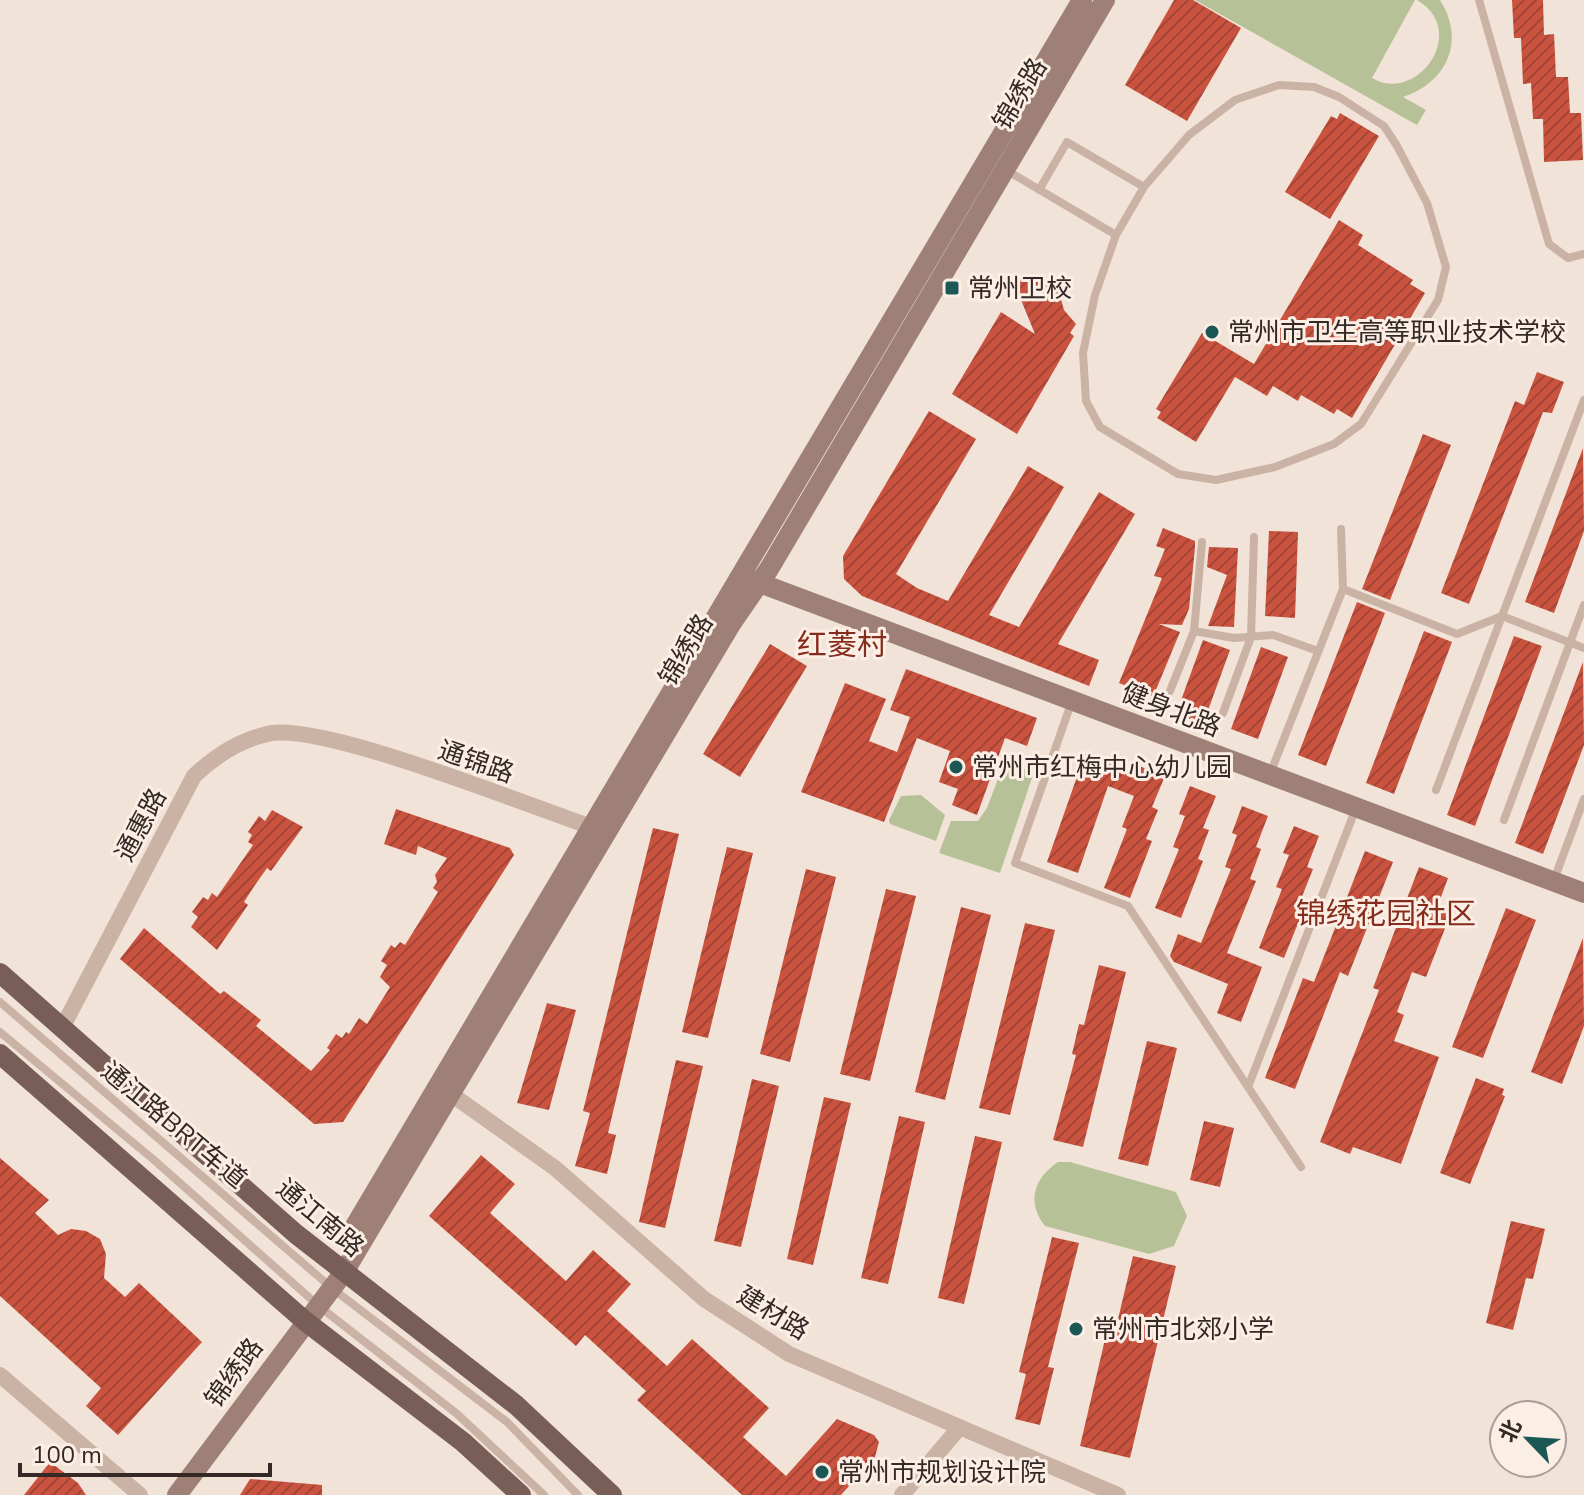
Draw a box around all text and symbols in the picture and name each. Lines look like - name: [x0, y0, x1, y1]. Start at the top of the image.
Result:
- street label: 锦绣路: [985, 52, 1055, 136]
- place label: 常州卫校: [968, 271, 1072, 306]
- marker: 常州卫校: [943, 279, 961, 297]
- place label: 常州市卫生高等职业技术学校: [1228, 315, 1566, 350]
- marker: 常州市卫生高等职业技术学校: [1203, 323, 1221, 341]
- street label: 锦绣路: [651, 608, 721, 692]
- district label: 红菱村: [797, 625, 887, 666]
- street label: 健身北路: [1116, 675, 1226, 745]
- street label: 通锦路: [433, 733, 519, 791]
- place label: 常州市红梅中心幼儿园: [972, 750, 1232, 785]
- marker: 常州市红梅中心幼儿园: [947, 758, 965, 776]
- street label: 通惠路: [107, 782, 175, 868]
- district label: 锦绣花园社区: [1296, 894, 1476, 935]
- street label: 通江路BRT车道: [94, 1054, 254, 1196]
- street label: 通江南路: [269, 1171, 371, 1265]
- street label: 建材路: [731, 1278, 815, 1348]
- place label: 常州市北郊小学: [1092, 1312, 1274, 1347]
- marker: 常州市北郊小学: [1067, 1320, 1085, 1338]
- street label: 锦绣路: [197, 1331, 271, 1415]
- north arrow: [1488, 1399, 1568, 1479]
- text: 北: [1493, 1415, 1529, 1447]
- scale bar: [20, 1427, 270, 1477]
- text: 100 m: [32, 1439, 102, 1471]
- place label: 常州市规划设计院: [838, 1455, 1046, 1490]
- marker: 常州市规划设计院: [813, 1463, 831, 1481]

